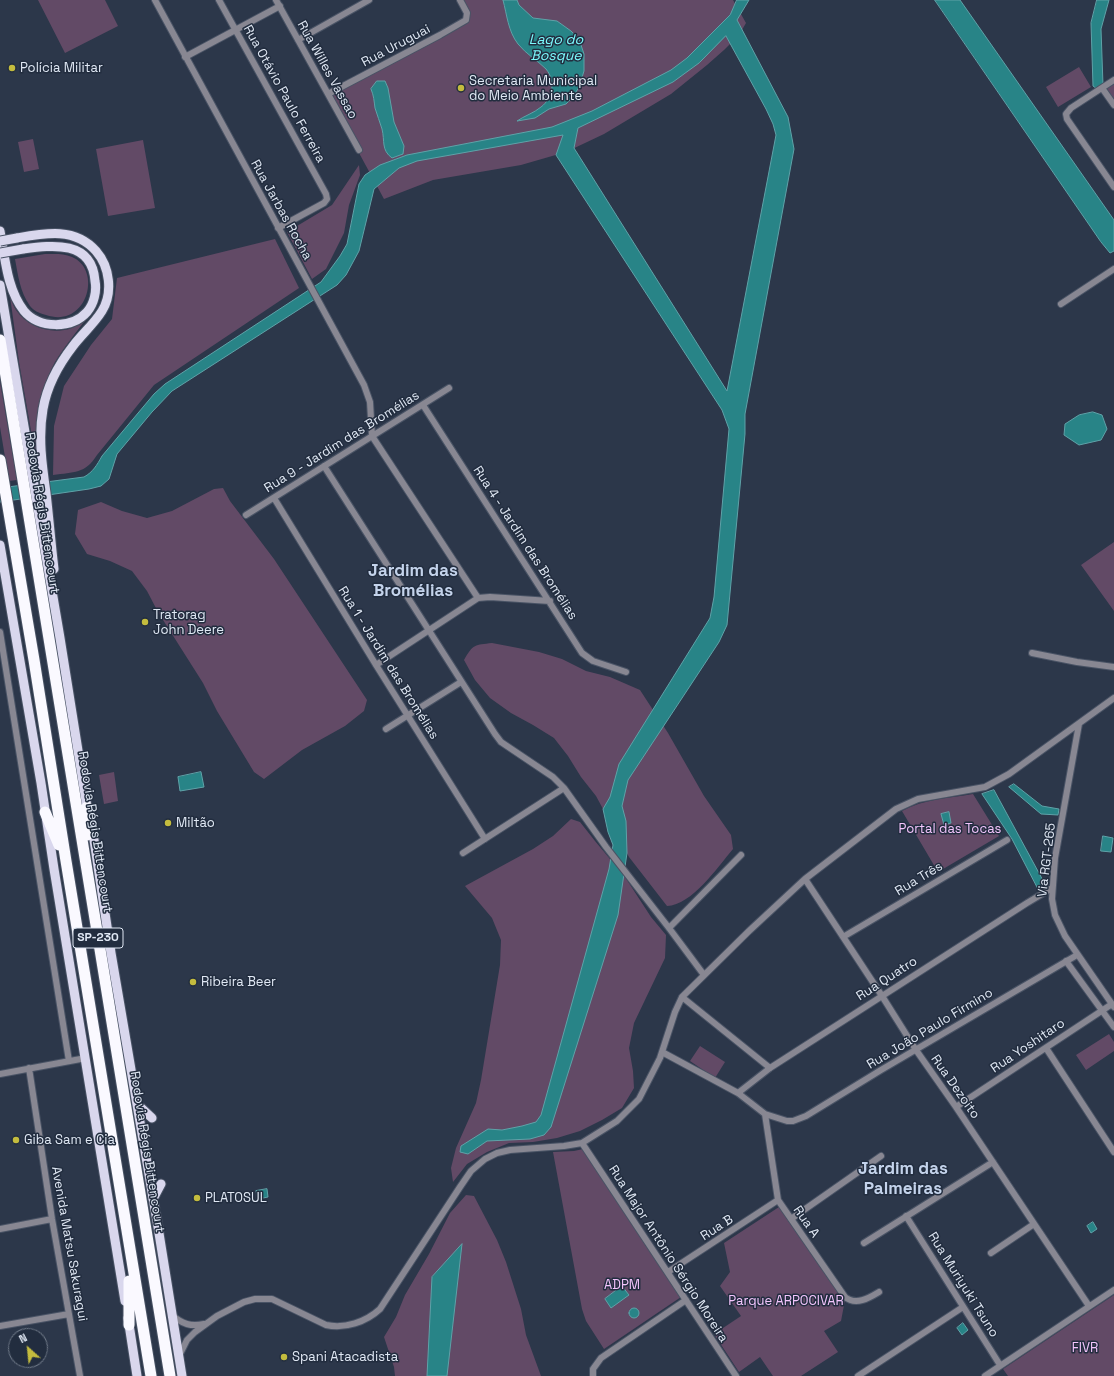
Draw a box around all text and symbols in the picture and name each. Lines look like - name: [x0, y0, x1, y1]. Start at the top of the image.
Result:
- street label: Rua Willes Vassao: [294, 18, 360, 122]
- street label: Rua Uruguai: [359, 21, 433, 71]
- street label: Rua Otávio Paulo Ferreira: [240, 22, 328, 166]
- water label: Lago do Bosque: [529, 32, 583, 64]
- place label: Polícia Militar: [20, 60, 103, 76]
- marker: Polícia Militar: [7, 63, 17, 73]
- place label: Secretaria Municipal do Meio Ambiente: [469, 73, 597, 104]
- marker: Secretaria Municipal do Meio Ambiente: [456, 83, 466, 93]
- street label: Rua Jarbas Rocha: [247, 157, 315, 263]
- street label: Rua 9 - Jardim das Bromélias: [262, 388, 422, 496]
- street label: Rodovia Régis Bittencourt: [22, 431, 62, 595]
- street label: Rua 4 - Jardim das Bromélias: [469, 463, 581, 623]
- district label: Jardim das Bromélias: [368, 561, 458, 601]
- street label: Rua 1 - Jardim das Bromélias: [334, 584, 442, 742]
- place label: Tratorag John Deere: [153, 607, 224, 638]
- marker: Tratorag John Deere: [140, 617, 150, 627]
- street label: Rodovia Régis Bittencourt: [75, 750, 115, 914]
- place label: Miltão: [176, 815, 215, 831]
- marker: Miltão: [163, 818, 173, 828]
- park label: Portal das Tocas: [899, 821, 1001, 837]
- street label: Via RGT-265: [1035, 822, 1059, 898]
- street label: Rua Três: [892, 859, 946, 899]
- road number: SP-230: [73, 928, 123, 948]
- street label: Rua Quatro: [854, 954, 920, 1004]
- place label: Ribeira Beer: [201, 974, 276, 990]
- marker: Ribeira Beer: [188, 977, 198, 987]
- street label: Rua João Paulo Firmino: [864, 985, 996, 1073]
- street label: Rua Yoshitaro: [988, 1016, 1068, 1076]
- street label: Rua Dezoito: [927, 1052, 983, 1122]
- street label: Rodovia Régis Bittencourt: [127, 1070, 167, 1234]
- place label: Giba Sam e Cia: [24, 1132, 115, 1148]
- marker: Giba Sam e Cia: [11, 1135, 21, 1145]
- district label: Jardim das Palmeiras: [858, 1159, 948, 1199]
- street label: Rua Major Antônio Sérgio Moreira: [605, 1163, 731, 1345]
- street label: Avenida Matsu Sakuragui: [48, 1165, 90, 1323]
- place label: PLATOSUL: [205, 1190, 267, 1206]
- marker: PLATOSUL: [192, 1193, 202, 1203]
- street label: Rua A: [790, 1203, 822, 1241]
- street label: Rua B: [698, 1212, 736, 1244]
- street label: Rua Muriyuki Tsuno: [924, 1230, 1002, 1340]
- park label: ADPM: [604, 1277, 640, 1293]
- park label: Parque ARPOCIVAR: [728, 1293, 844, 1309]
- north arrow: [8, 1328, 48, 1368]
- text: N: [17, 1330, 29, 1346]
- park label: FIVR: [1072, 1340, 1098, 1356]
- place label: Spani Atacadista: [292, 1349, 398, 1365]
- marker: Spani Atacadista: [279, 1352, 289, 1362]

